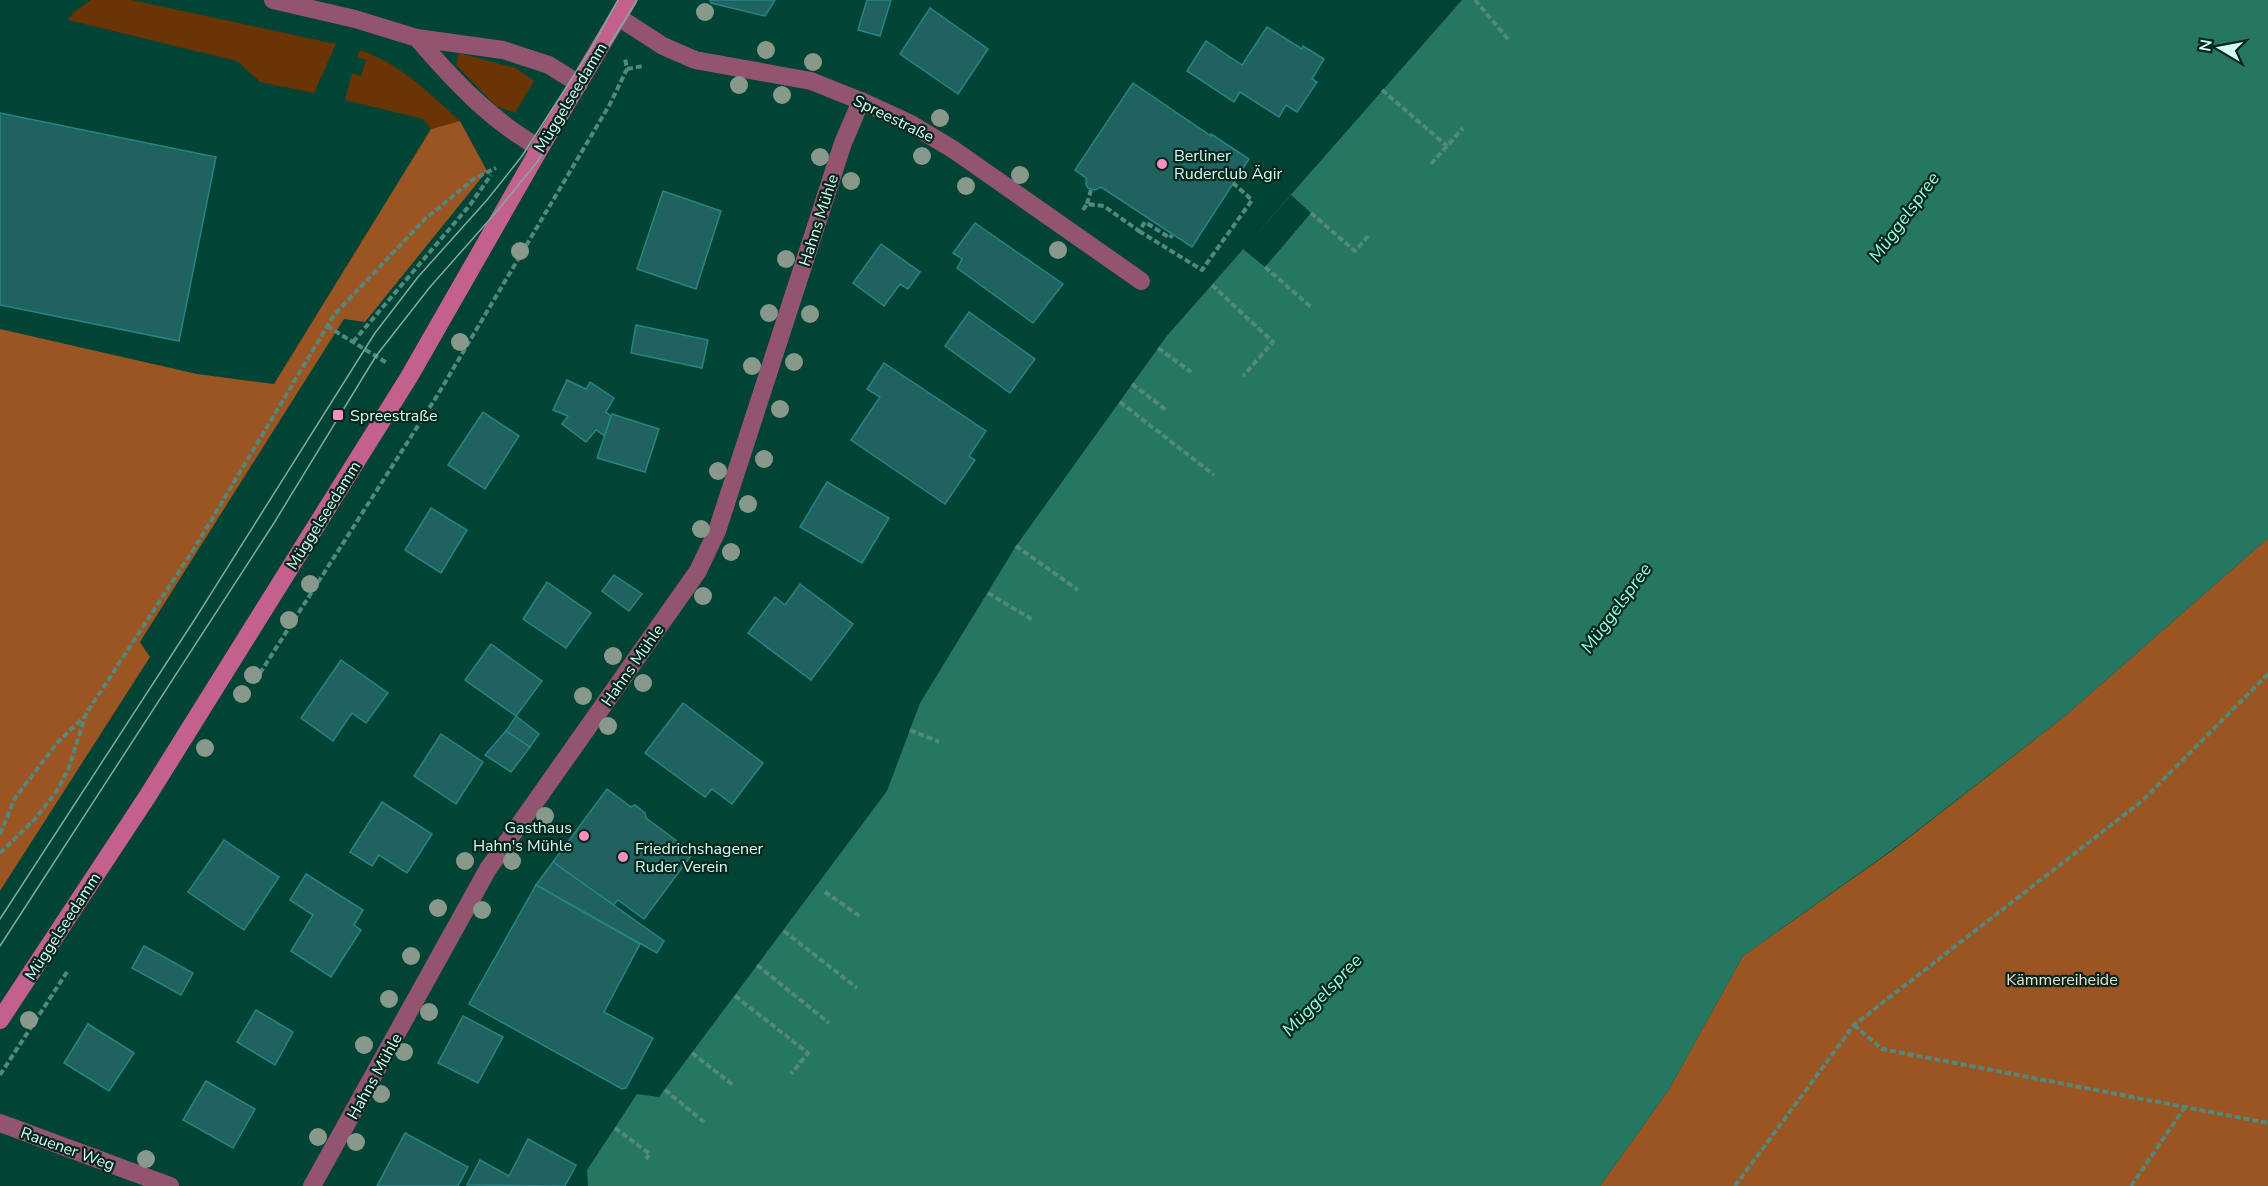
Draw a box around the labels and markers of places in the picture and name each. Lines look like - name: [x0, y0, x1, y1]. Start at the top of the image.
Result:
- place label: Berliner Ruderclub Ägir: [1174, 145, 1282, 185]
- marker: Berliner Ruderclub Ägir: [1155, 157, 1169, 171]
- place label: Spreestraße: [350, 405, 438, 427]
- marker: Spreestraße: [331, 408, 345, 422]
- place label: Gasthaus Hahn's Mühle: [473, 817, 572, 857]
- marker: Gasthaus Hahn's Mühle: [577, 829, 591, 843]
- place label: Friedrichshagener Ruder Verein: [635, 838, 764, 878]
- marker: Friedrichshagener Ruder Verein: [616, 850, 630, 864]

